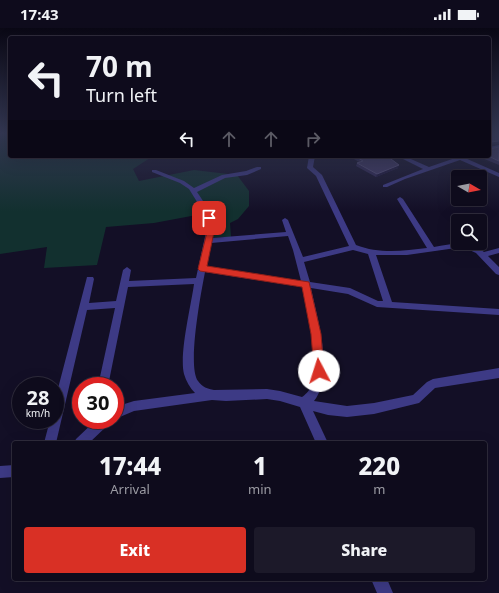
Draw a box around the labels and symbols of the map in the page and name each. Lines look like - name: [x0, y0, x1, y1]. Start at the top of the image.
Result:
- north arrow: [451, 170, 487, 206]
- pin: [192, 201, 226, 235]
- position arrow: [298, 350, 340, 392]
- speed limit sign: 30: [72, 377, 124, 429]

